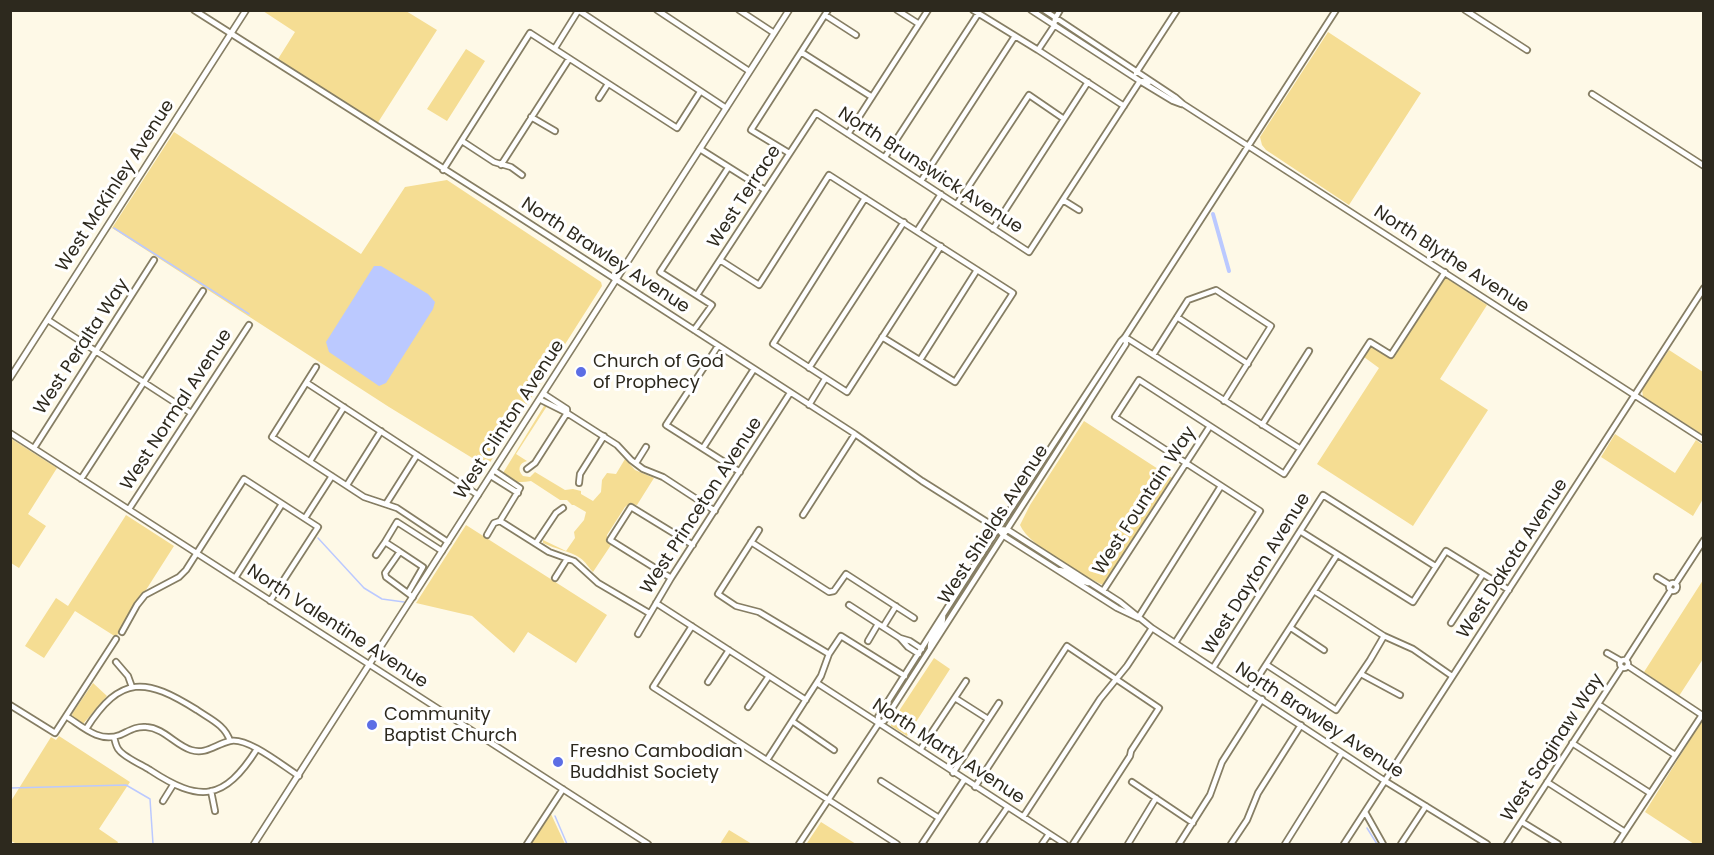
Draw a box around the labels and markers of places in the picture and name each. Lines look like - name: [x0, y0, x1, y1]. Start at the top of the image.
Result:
- place label: Church of God of Prophecy: [593, 351, 724, 394]
- marker: Church of God of Prophecy: [574, 365, 588, 379]
- place label: Community Baptist Church: [384, 704, 517, 746]
- marker: Community Baptist Church: [365, 718, 379, 732]
- place label: Fresno Cambodian Buddhist Society: [570, 741, 743, 783]
- marker: Fresno Cambodian Buddhist Society: [551, 755, 565, 769]

